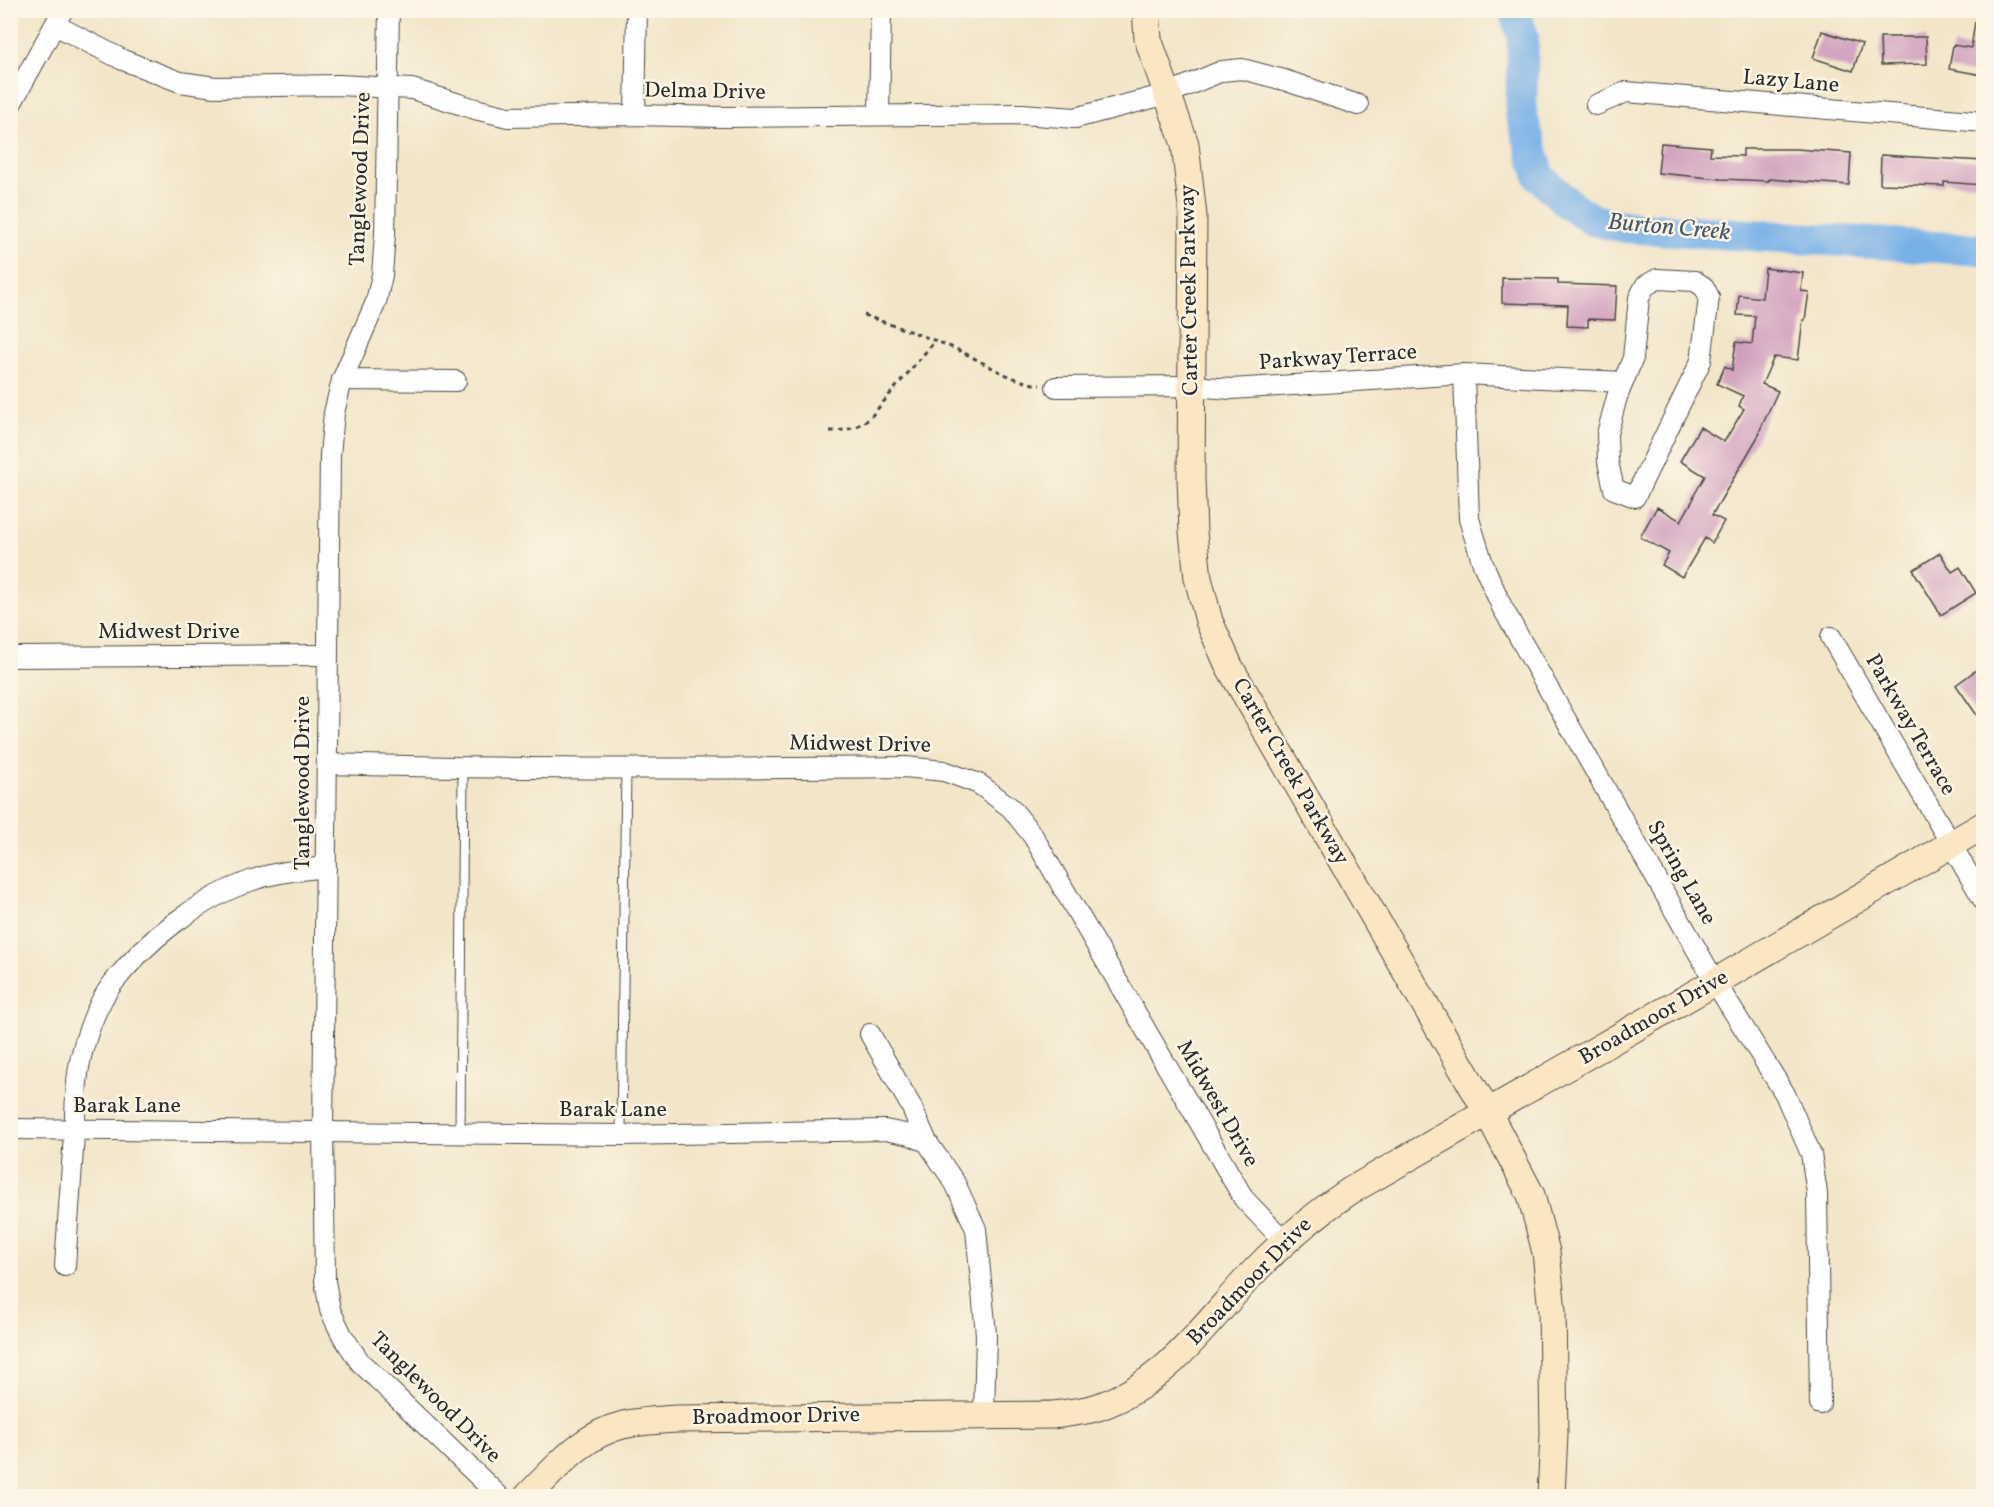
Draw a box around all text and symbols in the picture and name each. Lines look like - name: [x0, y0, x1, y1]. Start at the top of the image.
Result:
- street label: Lazy Lane: [1741, 62, 1841, 102]
- street label: Delma Drive: [644, 75, 766, 109]
- street label: Tanglewood Drive: [342, 91, 380, 267]
- street label: Carter Creek Parkway: [1173, 184, 1207, 396]
- water label: Burton Creek: [1606, 206, 1732, 250]
- street label: Parkway Terrace: [1258, 337, 1418, 379]
- street label: Midwest Drive: [98, 617, 240, 648]
- street label: Parkway Terrace: [1857, 649, 1963, 801]
- street label: Carter Creek Parkway: [1224, 673, 1356, 871]
- street label: Tanglewood Drive: [288, 696, 319, 870]
- street label: Midwest Drive: [789, 728, 931, 762]
- street label: Spring Lane: [1639, 815, 1723, 931]
- street label: Broadmoor Drive: [1573, 963, 1735, 1073]
- street label: Midwest Drive: [1168, 1035, 1266, 1173]
- street label: Barak Lane: [73, 1091, 181, 1122]
- street label: Barak Lane: [559, 1095, 667, 1126]
- street label: Broadmoor Drive: [1180, 1211, 1320, 1353]
- street label: Tanglewood Drive: [362, 1325, 508, 1471]
- street label: Broadmoor Drive: [692, 1400, 860, 1434]

